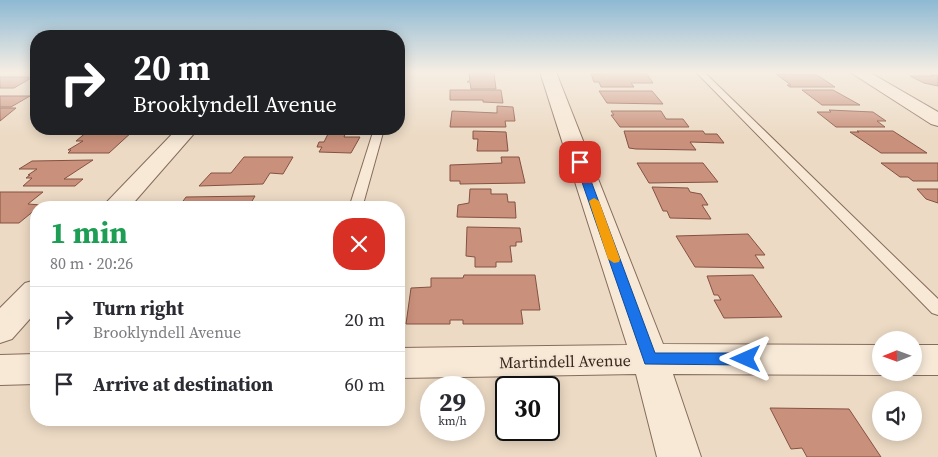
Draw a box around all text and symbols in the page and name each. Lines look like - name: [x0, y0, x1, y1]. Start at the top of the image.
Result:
- text: 20 m: [133, 44, 210, 92]
- icon: right: [50, 50, 115, 115]
- text: Brooklyndell Avenue: [133, 89, 337, 119]
- pin: [559, 141, 601, 183]
- icon: arrive: [566, 148, 594, 176]
- text: 1 min: [50, 212, 128, 253]
- button: close: [333, 218, 385, 270]
- text: 80 m · 20:26: [50, 252, 133, 274]
- text: Turn right: [93, 295, 184, 321]
- icon: right: [50, 305, 78, 333]
- text: 20 m: [344, 306, 385, 332]
- text: Brooklyndell Avenue: [93, 321, 241, 343]
- north arrow: [872, 331, 922, 381]
- map controls: [872, 331, 922, 441]
- position arrow: [719, 332, 771, 384]
- street label: Martindell Avenue: [499, 349, 631, 373]
- icon: arrive: [50, 370, 78, 398]
- text: Arrive at destination: [93, 371, 273, 397]
- text: 60 m: [344, 371, 385, 397]
- speed limit sign: 30: [495, 376, 560, 441]
- text: 29: [439, 385, 466, 419]
- button: sound: [872, 391, 922, 441]
- text: km/h: [438, 413, 467, 429]

